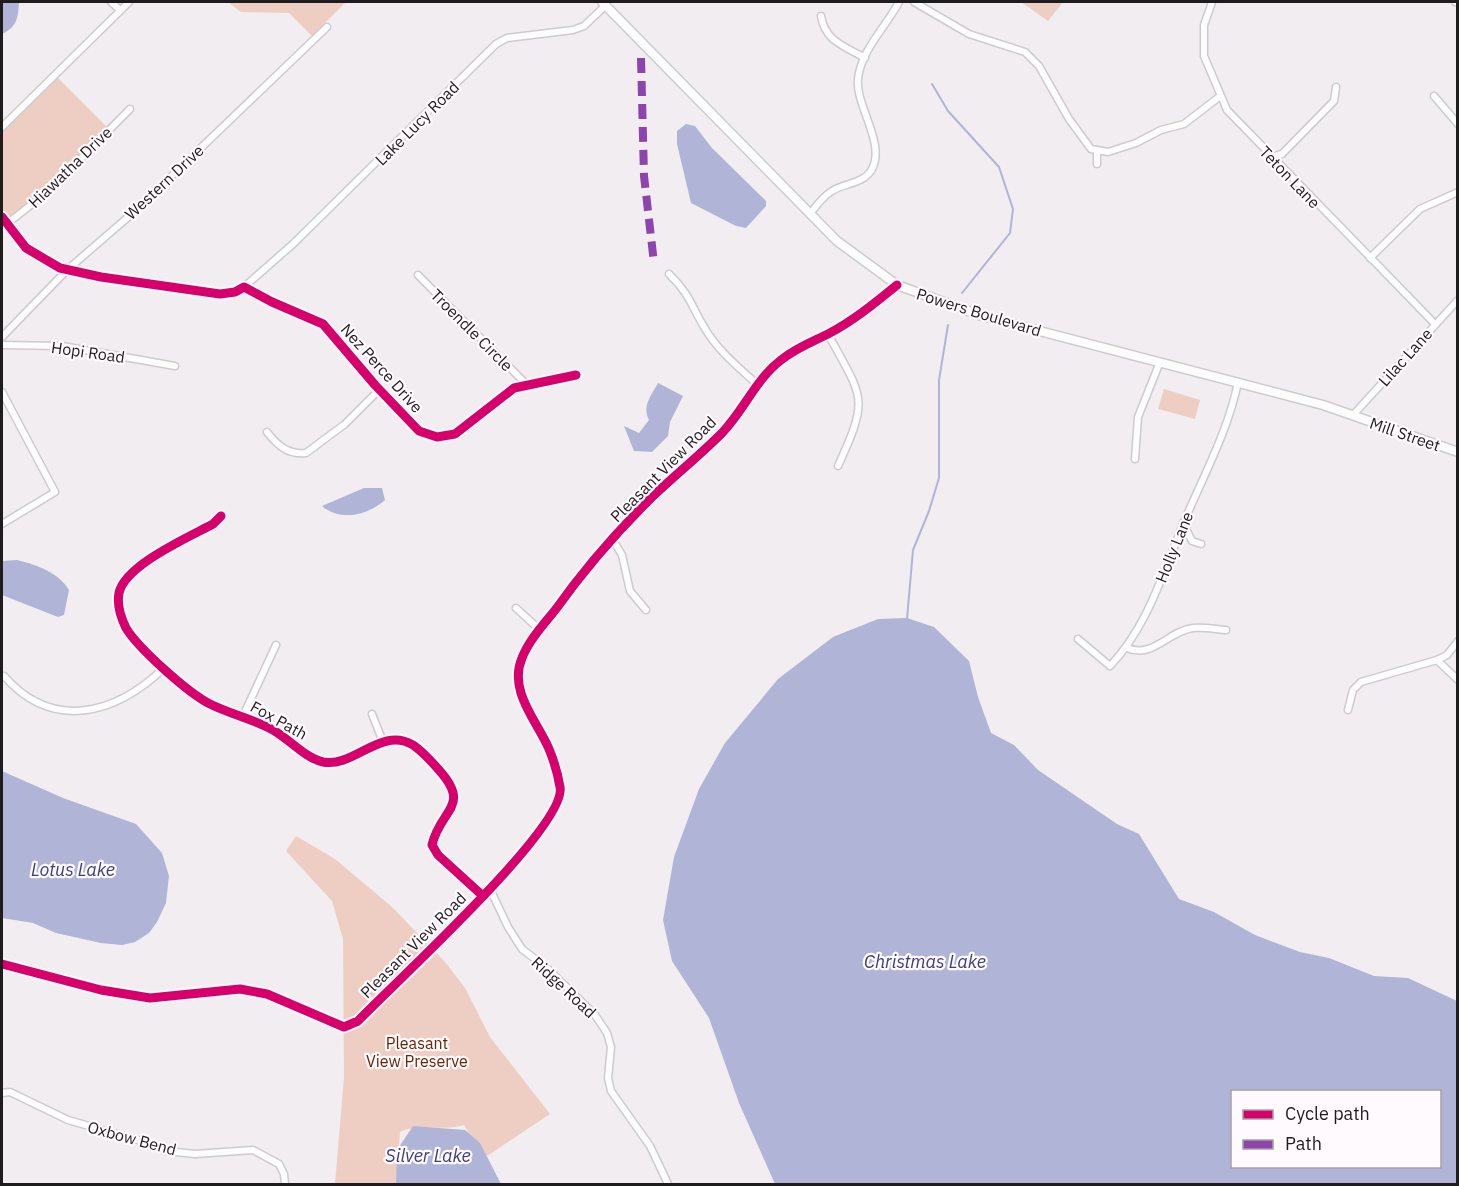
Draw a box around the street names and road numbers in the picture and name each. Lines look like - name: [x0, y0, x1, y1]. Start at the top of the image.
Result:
- street label: Lake Lucy Road: [371, 77, 463, 169]
- street label: Hiawatha Drive: [24, 122, 116, 212]
- street label: Western Drive: [120, 140, 208, 224]
- street label: Teton Lane: [1255, 142, 1325, 212]
- street label: Powers Boulevard: [914, 284, 1044, 340]
- street label: Troendle Circle: [427, 285, 517, 375]
- street label: Nez Perce Drive: [337, 319, 427, 417]
- street label: Lilac Lane: [1374, 324, 1436, 390]
- street label: Hopi Road: [50, 337, 126, 367]
- street label: Pleasant View Road: [606, 412, 720, 526]
- street label: Mill Street: [1367, 413, 1443, 455]
- street label: Holly Lane: [1151, 508, 1197, 585]
- street label: Fox Path: [247, 696, 311, 744]
- street label: Pleasant View Road: [356, 888, 470, 1002]
- street label: Ridge Road: [527, 952, 601, 1022]
- street label: Oxbow Bend: [85, 1117, 179, 1159]

